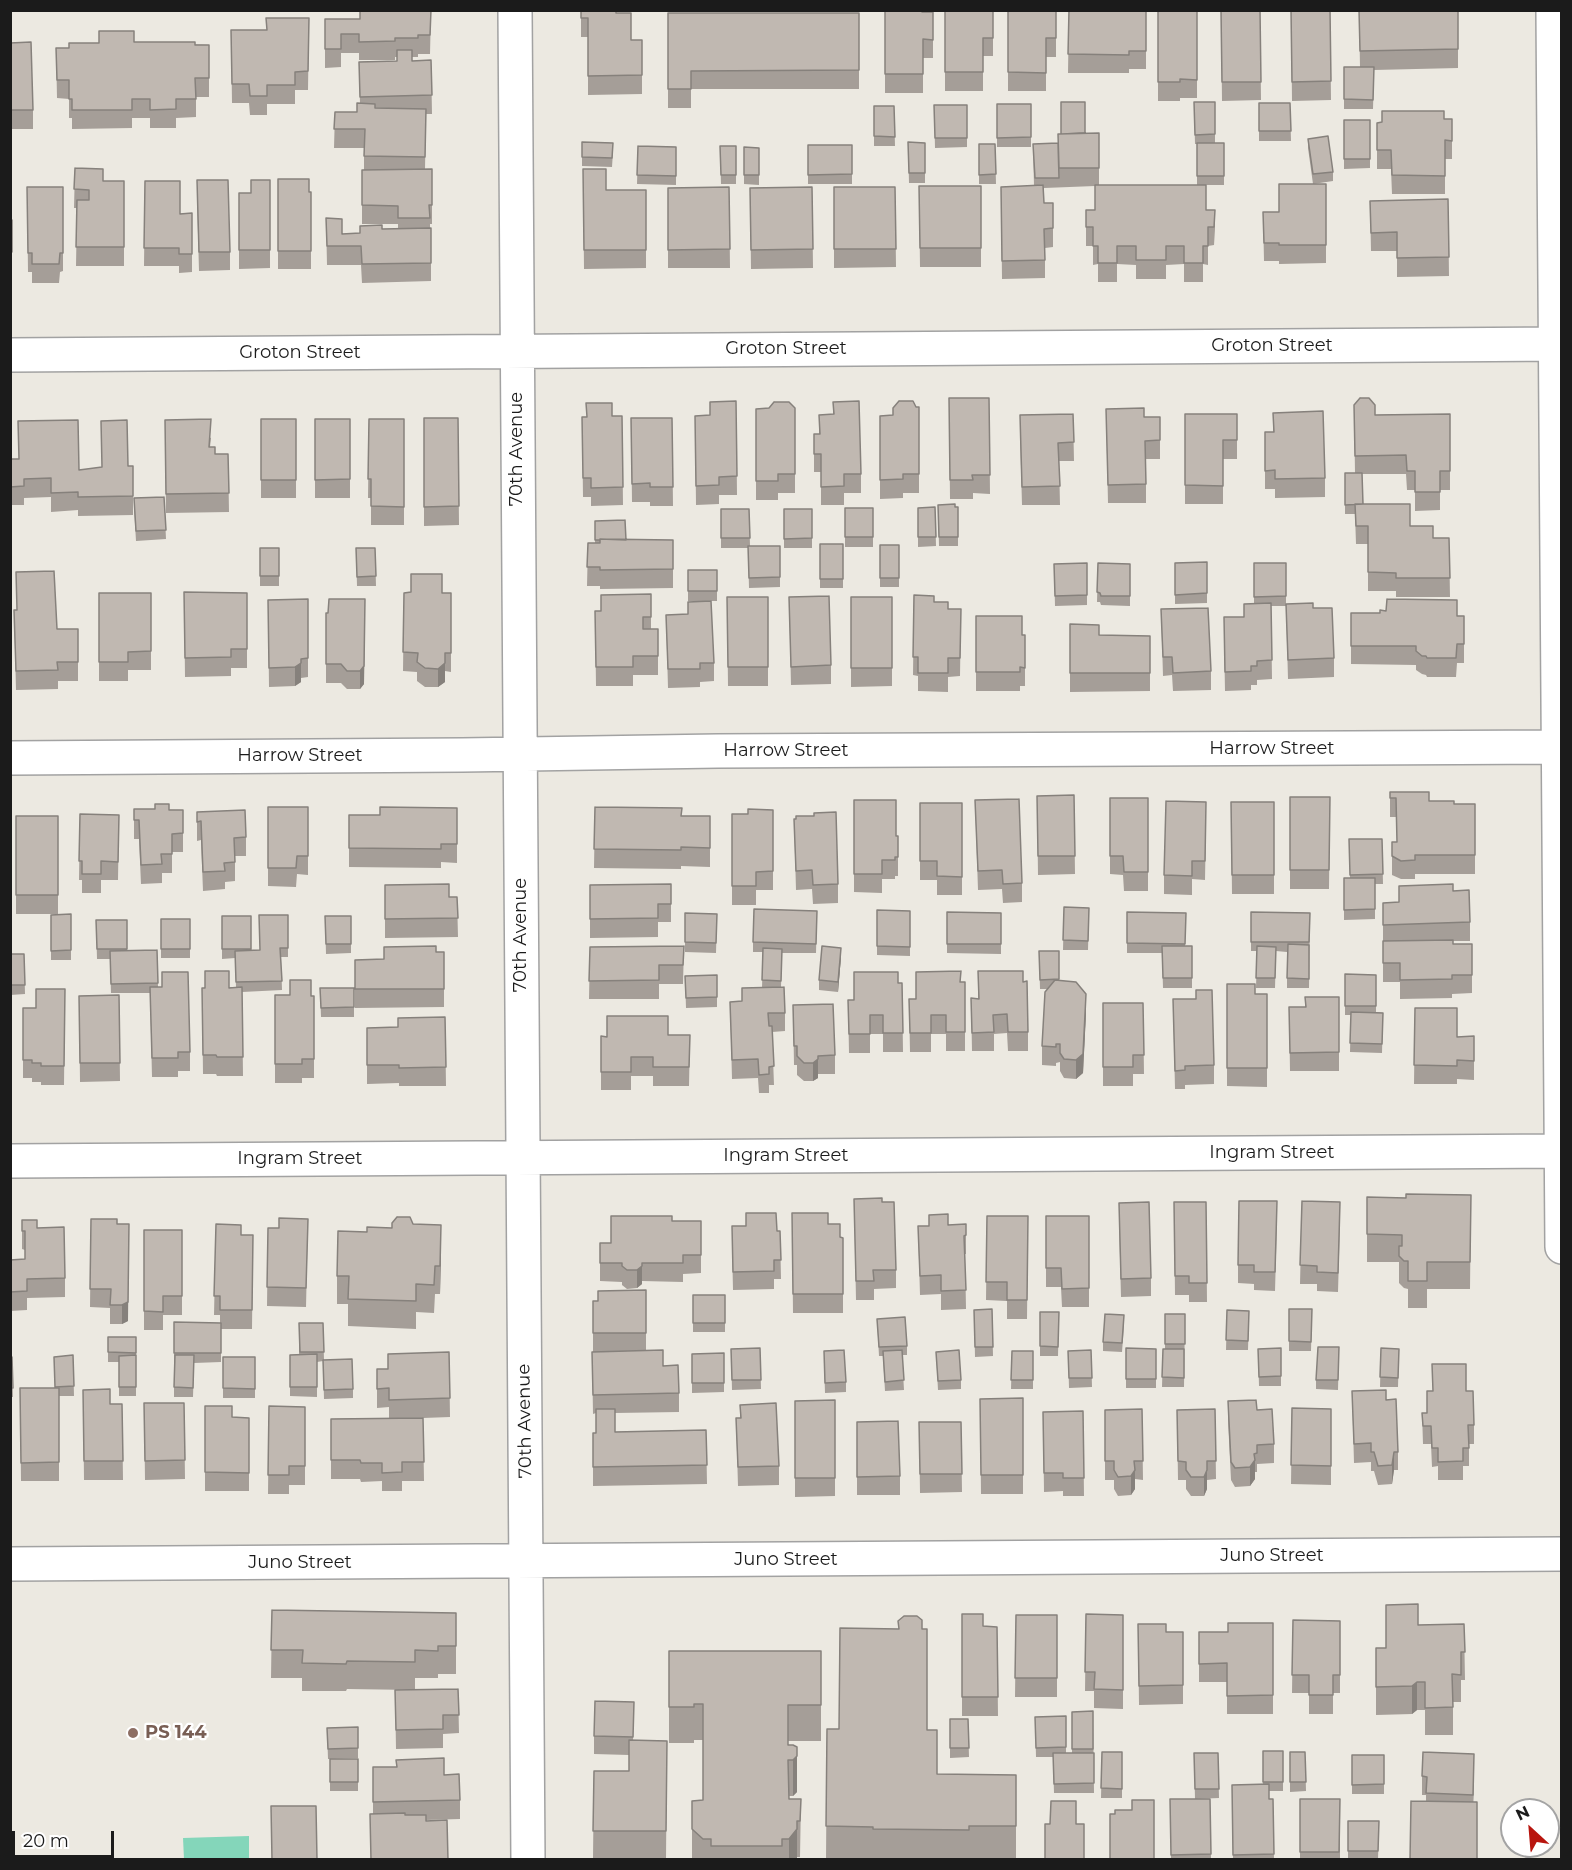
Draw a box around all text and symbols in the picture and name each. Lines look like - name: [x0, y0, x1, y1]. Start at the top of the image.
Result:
- street label: Groton Street: [1211, 335, 1333, 357]
- street label: Groton Street: [725, 338, 847, 360]
- street label: Groton Street: [239, 342, 361, 364]
- street label: 70th Avenue: [506, 392, 528, 506]
- street label: Harrow Street: [1209, 738, 1335, 760]
- street label: Harrow Street: [723, 740, 849, 762]
- street label: Harrow Street: [237, 745, 363, 767]
- street label: 70th Avenue: [510, 878, 532, 992]
- street label: Ingram Street: [1209, 1142, 1335, 1164]
- street label: Ingram Street: [723, 1145, 849, 1167]
- street label: Ingram Street: [237, 1148, 363, 1170]
- street label: 70th Avenue: [513, 1364, 537, 1478]
- street label: Juno Street: [1220, 1545, 1324, 1567]
- street label: Juno Street: [734, 1549, 838, 1571]
- street label: Juno Street: [248, 1552, 352, 1574]
- place label: PS 144: [145, 1722, 207, 1744]
- marker: PS 144: [126, 1726, 140, 1740]
- north arrow: [1500, 1798, 1560, 1858]
- text: N: [1513, 1802, 1533, 1825]
- scale bar: [15, 1819, 117, 1857]
- text: 20 m: [23, 1830, 69, 1852]

